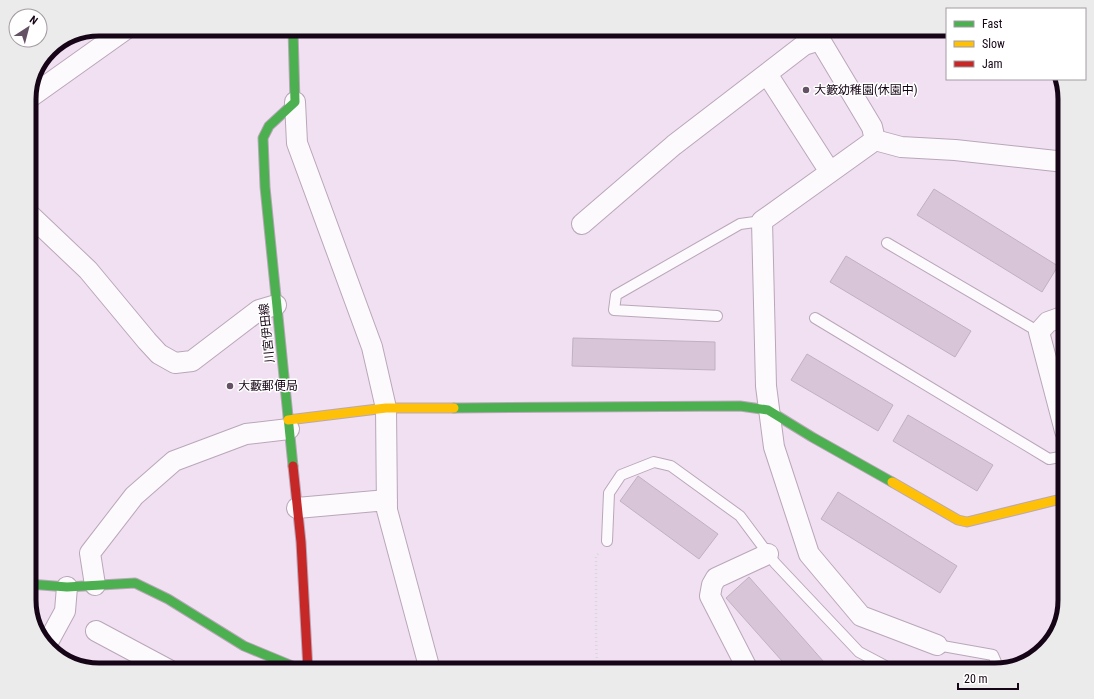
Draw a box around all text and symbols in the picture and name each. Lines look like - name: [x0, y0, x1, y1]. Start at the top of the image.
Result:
- north arrow: [8, 8, 48, 48]
- legend: [946, 8, 1086, 80]
- text: N: [27, 13, 40, 28]
- text: Fast: [982, 17, 1003, 31]
- text: Slow: [982, 37, 1005, 51]
- text: Jam: [982, 57, 1003, 71]
- place label: 大籔幼稚園(休園中): [814, 83, 918, 97]
- marker: 大籔幼稚園(休園中): [801, 85, 811, 95]
- street label: 川宮伊田線: [257, 302, 277, 364]
- place label: 大藪郵便局: [238, 379, 298, 393]
- marker: 大藪郵便局: [225, 381, 235, 391]
- scale bar: [958, 665, 1018, 691]
- text: 20 m: [964, 672, 988, 686]

